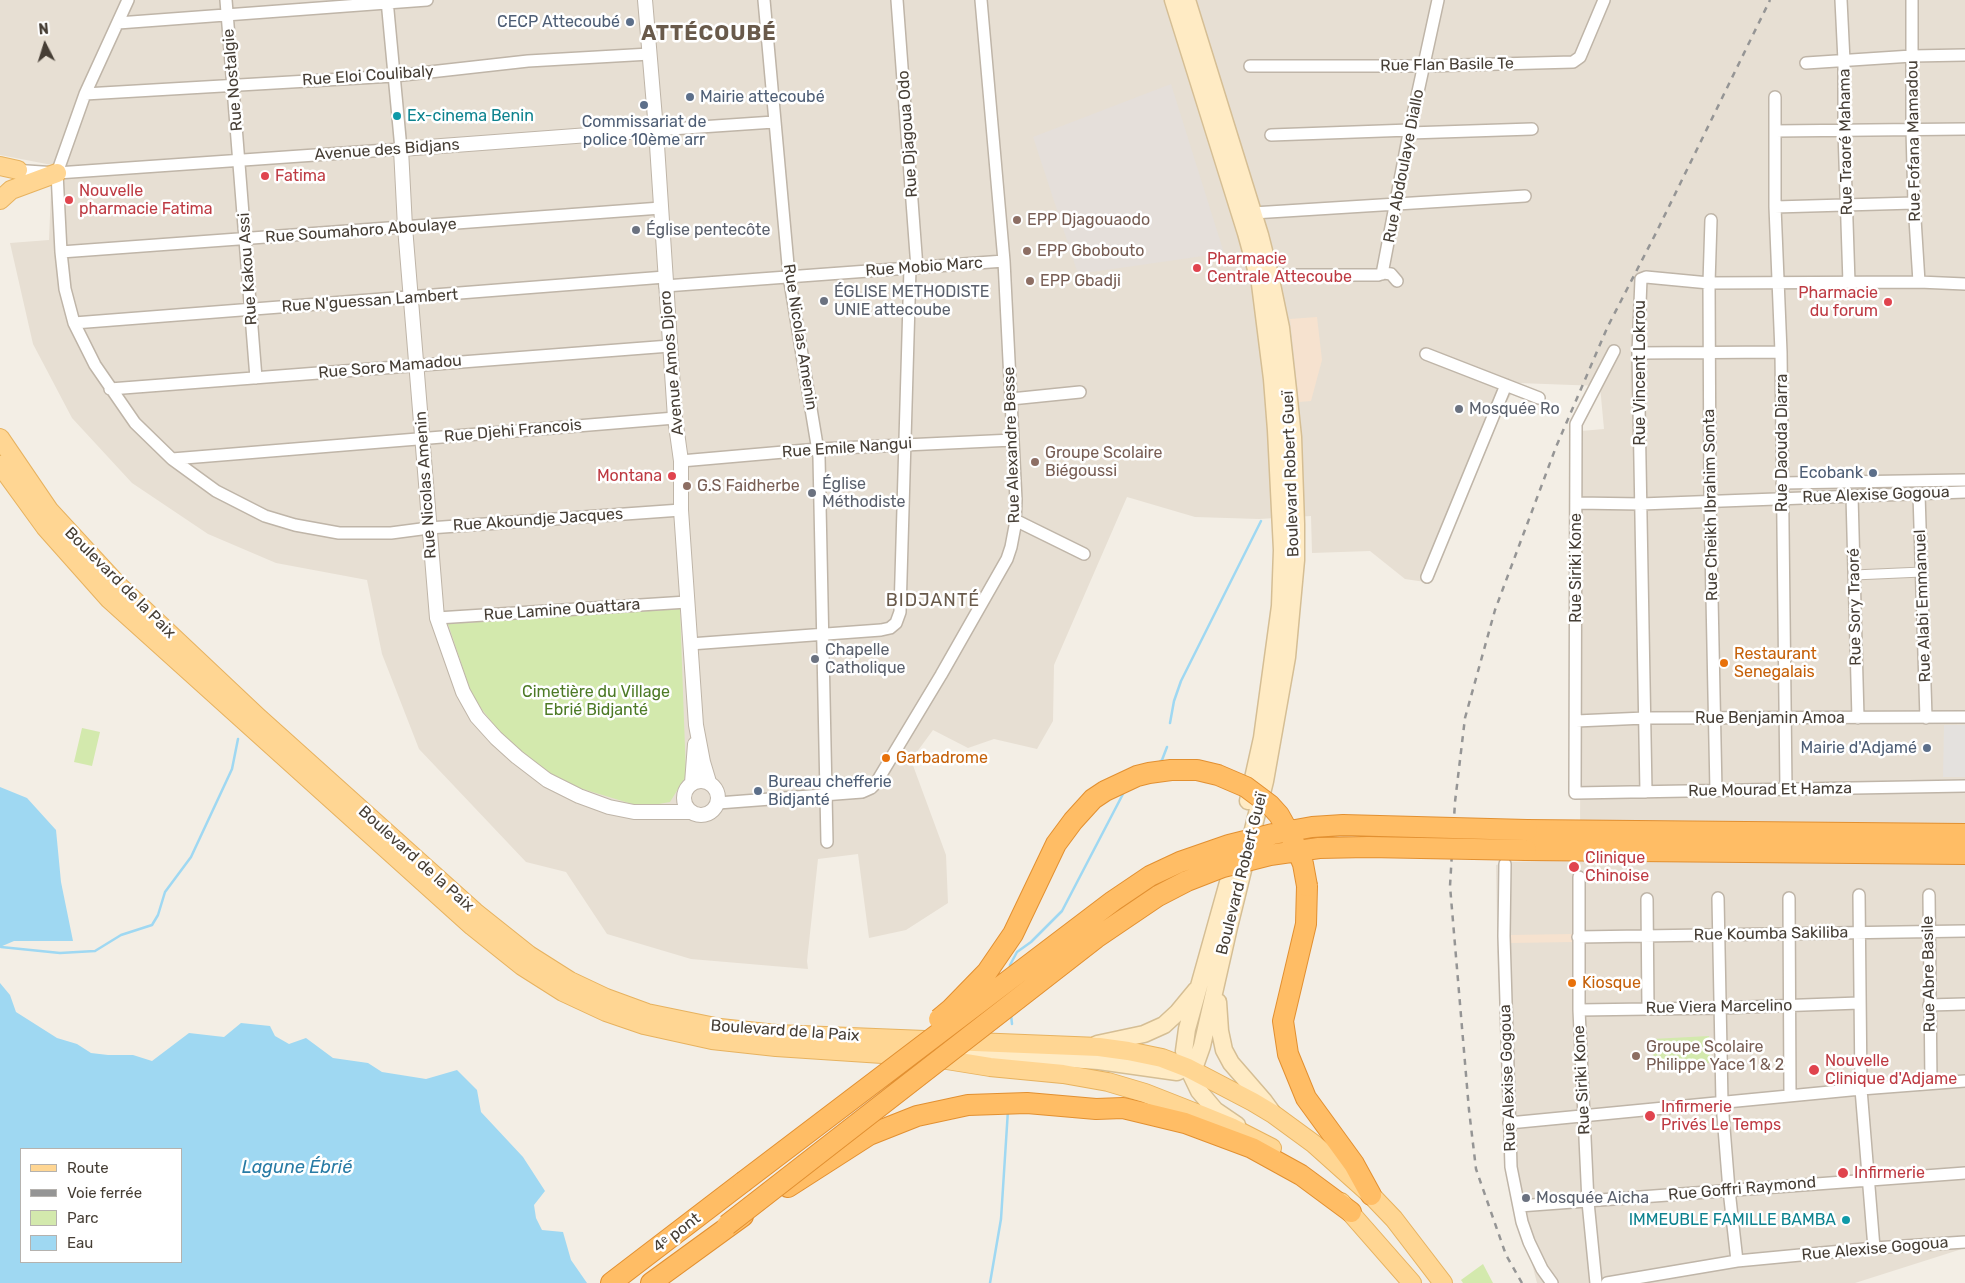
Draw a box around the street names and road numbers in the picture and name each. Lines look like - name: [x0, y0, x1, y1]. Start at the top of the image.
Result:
- street label: Rue Nostalgie: [219, 28, 247, 132]
- street label: Rue Flan Basile Te: [1380, 54, 1514, 76]
- street label: Rue Fofana Mamadou: [1903, 60, 1925, 222]
- street label: Rue Eloi Coulibaly: [302, 62, 434, 90]
- street label: Rue Traoré Mahama: [1835, 68, 1857, 216]
- street label: Rue Djagoua Odo: [894, 70, 922, 198]
- street label: Rue Abdoulaye Diallo: [1380, 87, 1428, 245]
- street label: Avenue des Bidjans: [314, 135, 460, 165]
- street label: Rue Kakou Assi: [234, 212, 262, 326]
- street label: Rue Soumahoro Aboulaye: [265, 215, 457, 247]
- street label: Rue Mobio Marc: [865, 253, 983, 281]
- street label: Rue Nicolas Amenin: [779, 262, 821, 412]
- street label: Rue N'guessan Lambert: [281, 285, 459, 317]
- street label: Avenue Amos Djoro: [656, 290, 688, 436]
- street label: Rue Vincent Lokrou: [1630, 300, 1650, 446]
- street label: Rue Soro Mamadou: [317, 351, 463, 383]
- street label: Rue Alexandre Besse: [1000, 366, 1024, 524]
- street label: Rue Daouda Diarra: [1772, 374, 1792, 512]
- street label: Boulevard Robert Gueï: [1279, 390, 1303, 558]
- street label: Rue Cheikh Ibrahim Sonta: [1700, 409, 1722, 601]
- street label: Rue Nicolas Amenin: [411, 411, 441, 559]
- street label: Rue Djehi Francois: [443, 415, 583, 447]
- street label: Rue Emile Nangui: [781, 434, 913, 462]
- street label: Rue Alexise Gogoua: [1802, 483, 1950, 507]
- street label: Rue Akoundje Jacques: [452, 504, 624, 536]
- street label: Rue Siriki Kone: [1566, 513, 1586, 623]
- street label: Boulevard de la Paix: [60, 523, 180, 643]
- street label: Rue Alabi Emmanuel: [1911, 529, 1935, 683]
- street label: Rue Sory Traoré: [1844, 548, 1866, 666]
- street label: Rue Lamine Ouattara: [483, 595, 641, 625]
- street label: Rue Benjamin Amoa: [1695, 708, 1845, 728]
- street label: Rue Mourad Et Hamza: [1688, 779, 1852, 801]
- street label: Boulevard Robert Gueï: [1213, 791, 1271, 957]
- street label: Boulevard de la Paix: [354, 802, 478, 916]
- street label: Rue Abre Basile: [1918, 916, 1940, 1032]
- street label: Rue Koumba Sakiliba: [1694, 923, 1848, 945]
- street label: Rue Viera Marcelino: [1645, 996, 1793, 1018]
- street label: Rue Alexise Gogoua: [1496, 1004, 1520, 1152]
- street label: Boulevard de la Paix: [710, 1016, 860, 1046]
- street label: Rue Siriki Kone: [1570, 1025, 1594, 1135]
- street label: Rue Goffri Raymond: [1667, 1173, 1817, 1205]
- street label: 4ᵉ pont: [650, 1209, 704, 1257]
- street label: Rue Alexise Gogoua: [1801, 1233, 1949, 1265]

